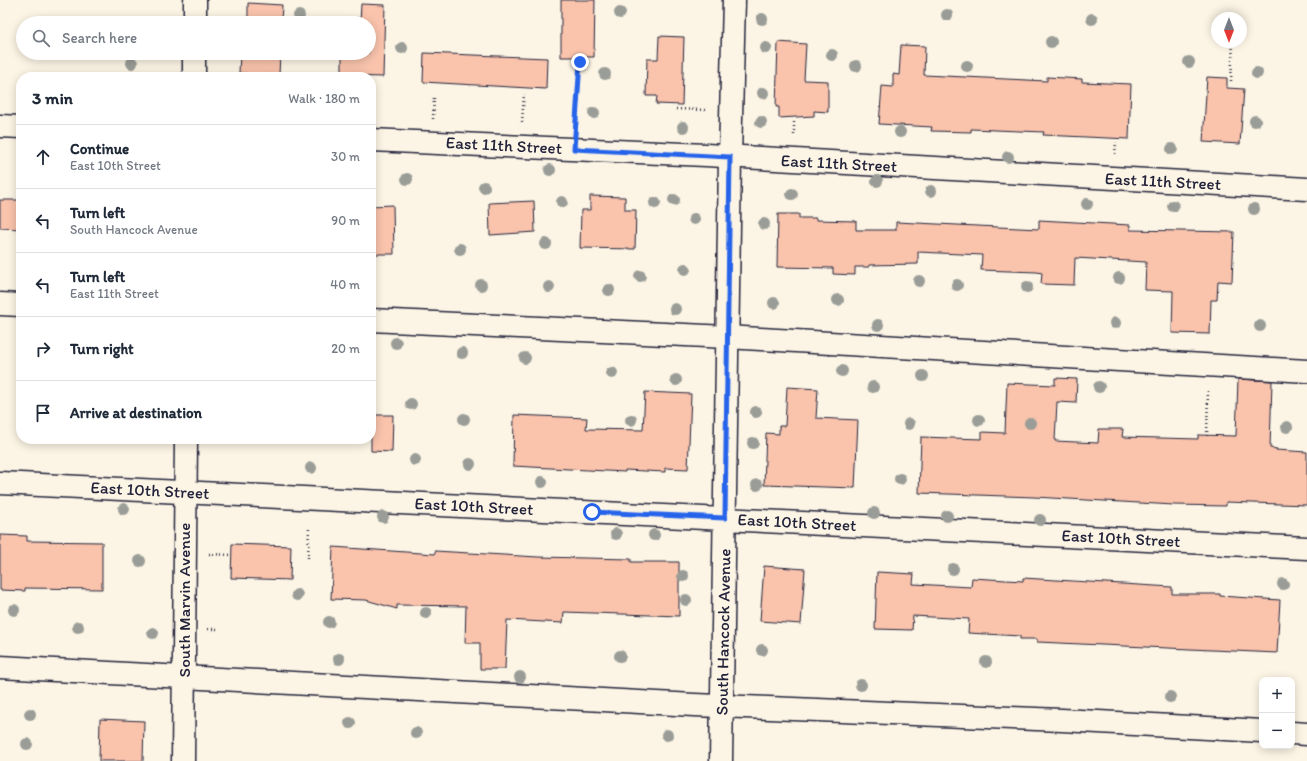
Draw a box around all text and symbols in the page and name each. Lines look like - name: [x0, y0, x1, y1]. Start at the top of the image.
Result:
- north arrow: [1211, 12, 1247, 48]
- search box: [16, 16, 376, 60]
- icon: search: [30, 27, 52, 49]
- text: Search here: [62, 29, 137, 47]
- route end: [571, 53, 589, 71]
- text: 3 min: [32, 88, 73, 108]
- text: Walk · 180 m: [288, 91, 360, 106]
- street label: East 11th Street: [445, 132, 563, 158]
- text: Continue: [70, 140, 129, 158]
- icon: ahead: [32, 146, 54, 168]
- text: 30 m: [331, 149, 360, 164]
- street label: East 11th Street: [780, 150, 898, 176]
- text: East 10th Street: [70, 158, 161, 173]
- street label: East 11th Street: [1104, 168, 1222, 194]
- text: Turn left: [70, 204, 125, 222]
- icon: left: [32, 210, 54, 232]
- text: 90 m: [331, 213, 360, 228]
- text: South Hancock Avenue: [70, 222, 198, 237]
- text: Turn left: [70, 268, 125, 286]
- icon: left: [32, 274, 54, 296]
- text: 40 m: [330, 277, 360, 292]
- text: East 11th Street: [70, 286, 159, 301]
- icon: right: [32, 338, 54, 360]
- text: Turn right: [70, 340, 134, 358]
- text: 20 m: [331, 341, 360, 356]
- icon: arrive: [32, 402, 54, 424]
- text: Arrive at destination: [70, 404, 202, 422]
- street label: East 10th Street: [90, 477, 210, 503]
- street label: East 10th Street: [414, 493, 534, 519]
- route start: [583, 503, 601, 521]
- street label: East 10th Street: [737, 509, 857, 535]
- street label: South Marvin Avenue: [174, 523, 194, 677]
- street label: East 10th Street: [1061, 525, 1181, 551]
- street label: South Hancock Avenue: [712, 548, 734, 716]
- map controls: [1259, 677, 1295, 749]
- button: +: [1259, 677, 1295, 713]
- button: −: [1259, 713, 1295, 749]

